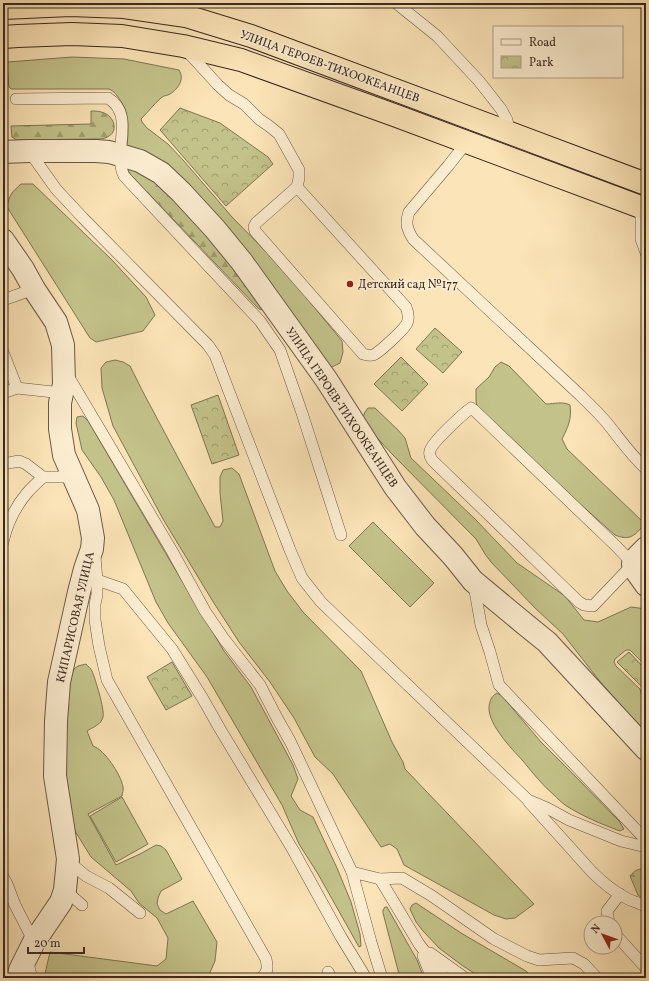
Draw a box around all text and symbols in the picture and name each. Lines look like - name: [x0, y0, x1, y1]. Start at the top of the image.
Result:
- legend: [493, 26, 623, 78]
- street label: УЛИЦА ГЕРОЕВ-ТИХООКЕАНЦЕВ: [238, 27, 422, 107]
- text: Road: [529, 35, 556, 51]
- text: Park: [529, 55, 554, 71]
- place label: Детский сад №177: [358, 277, 458, 293]
- marker: Детский сад №177: [345, 279, 355, 289]
- street label: УЛИЦА ГЕРОЕВ-ТИХООКЕАНЦЕВ: [281, 324, 401, 491]
- street label: КИПАРИСОВАЯ УЛИЦА: [53, 550, 99, 684]
- north arrow: [583, 915, 623, 955]
- text: N: [588, 921, 605, 937]
- scale bar: [28, 929, 84, 955]
- text: 20 m: [34, 936, 61, 952]

